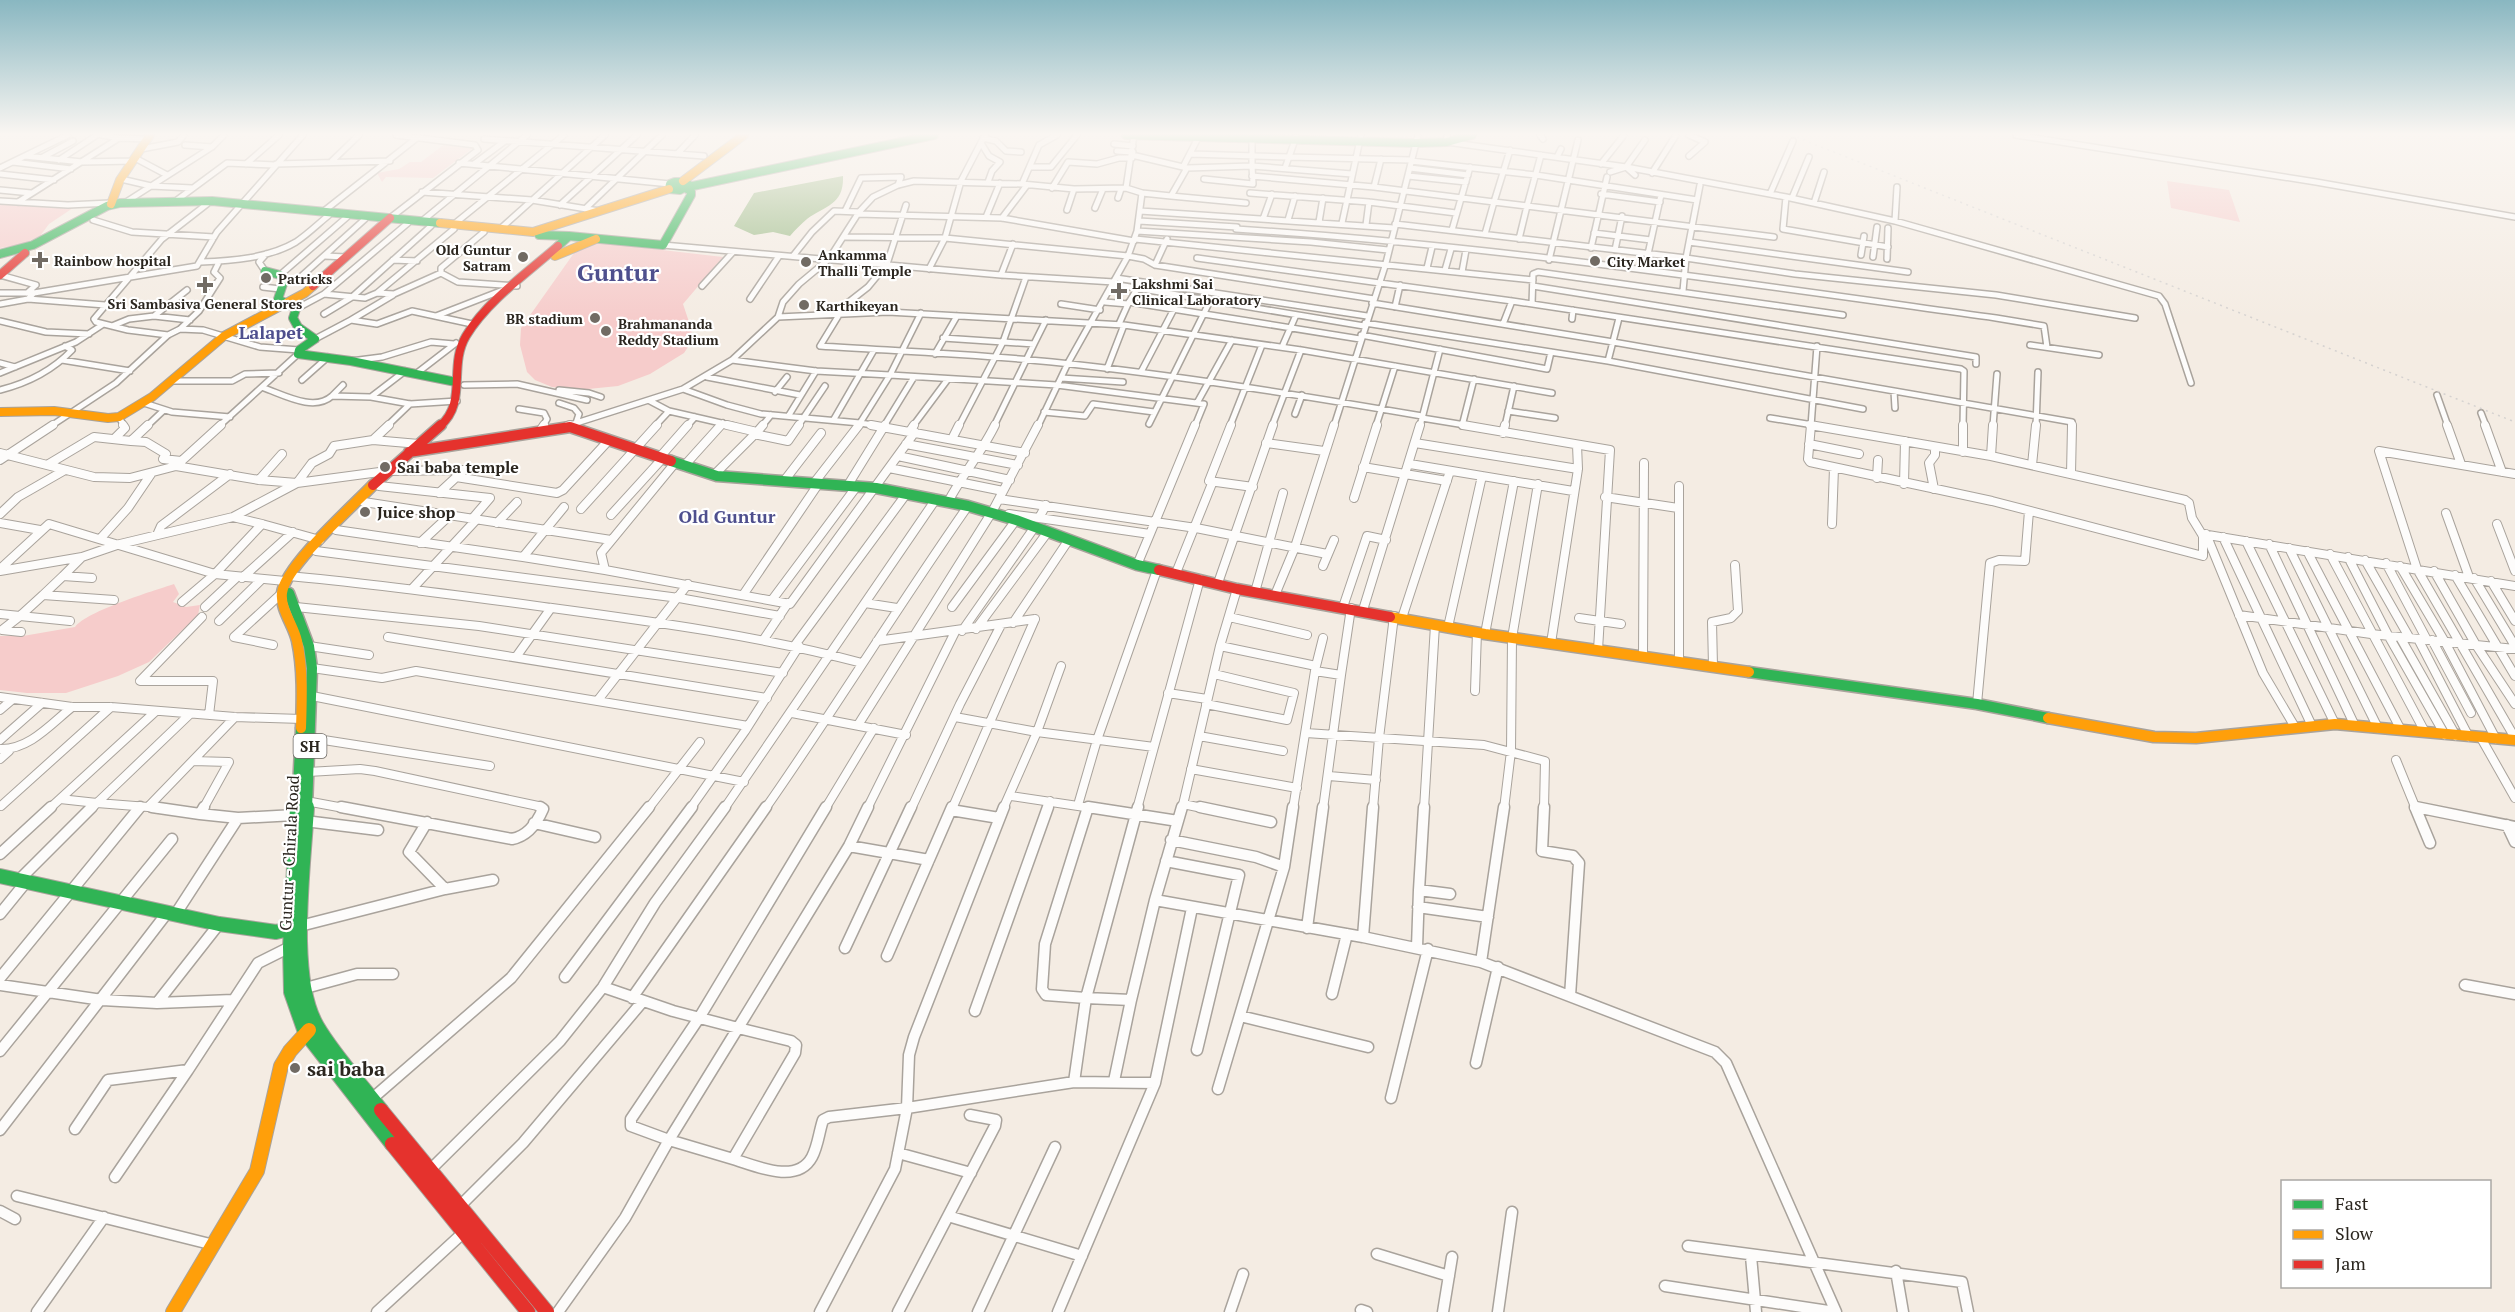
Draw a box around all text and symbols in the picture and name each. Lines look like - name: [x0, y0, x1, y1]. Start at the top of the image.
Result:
- place label: Old Guntur Satram: [436, 240, 511, 275]
- place label: Ankamma Thalli Temple: [818, 245, 912, 280]
- marker: Old Guntur Satram: [516, 250, 530, 264]
- marker: Rainbow hospital: [31, 251, 49, 269]
- place label: Rainbow hospital: [54, 251, 172, 270]
- place label: City Market: [1607, 252, 1686, 271]
- marker: City Market: [1588, 254, 1602, 268]
- marker: Ankamma Thalli Temple: [799, 255, 813, 269]
- district label: Guntur: [577, 256, 660, 288]
- place label: Patricks: [278, 269, 332, 288]
- marker: Patricks: [259, 271, 273, 285]
- place label: Lakshmi Sai Clinical Laboratory: [1132, 274, 1261, 309]
- marker: Sri Sambasiva General Stores: [198, 278, 212, 292]
- marker: Lakshmi Sai Clinical Laboratory: [1110, 282, 1128, 300]
- place label: Sri Sambasiva General Stores: [108, 294, 302, 313]
- place label: Karthikeyan: [816, 296, 898, 315]
- marker: Karthikeyan: [797, 298, 811, 312]
- place label: BR stadium: [506, 309, 583, 328]
- marker: BR stadium: [588, 311, 602, 325]
- place label: Brahmananda Reddy Stadium: [618, 314, 719, 349]
- district label: Lalapet: [239, 320, 303, 344]
- marker: Brahmananda Reddy Stadium: [599, 324, 613, 338]
- place label: Sai baba temple: [397, 456, 519, 478]
- marker: Sai baba temple: [378, 460, 392, 474]
- place label: Juice shop: [377, 501, 455, 523]
- district label: Old Guntur: [679, 504, 776, 528]
- marker: Juice shop: [358, 505, 372, 519]
- road number: SH: [294, 734, 326, 758]
- street label: Guntur - Chirala Road: [274, 775, 304, 931]
- place label: sai baba: [307, 1055, 385, 1082]
- marker: sai baba: [288, 1061, 302, 1075]
- legend: [2281, 1180, 2491, 1288]
- text: Fast: [2335, 1191, 2369, 1215]
- text: Slow: [2335, 1221, 2374, 1245]
- text: Jam: [2335, 1251, 2366, 1275]

